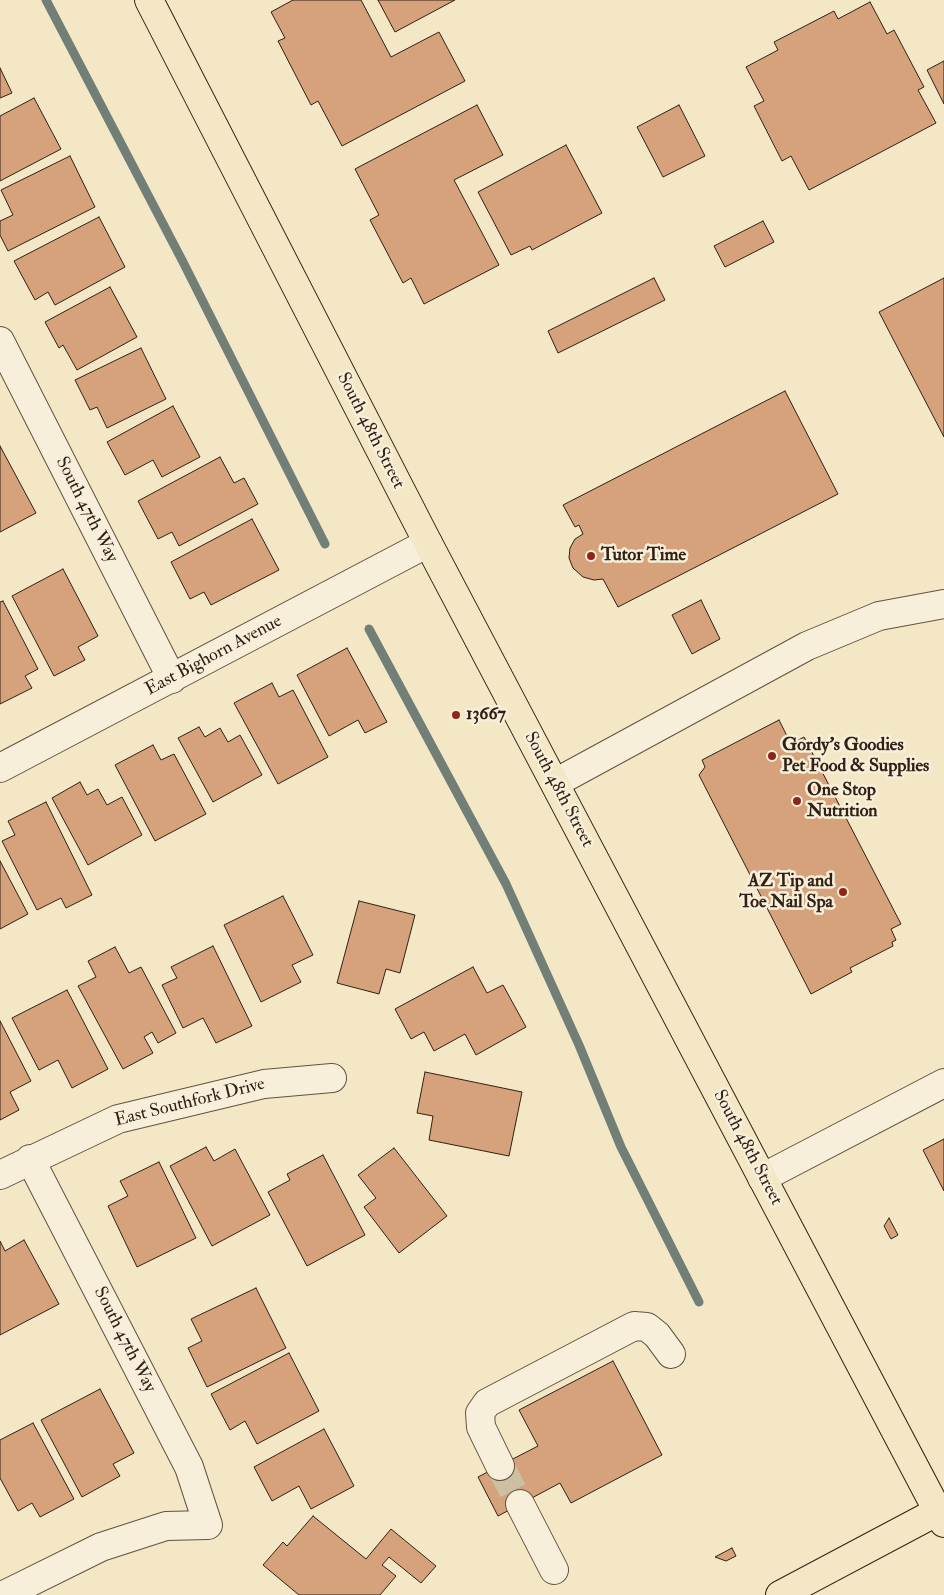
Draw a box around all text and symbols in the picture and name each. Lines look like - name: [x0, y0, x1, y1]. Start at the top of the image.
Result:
- street label: South 48th Street: [331, 369, 409, 493]
- street label: South 47th Way: [50, 454, 122, 566]
- place label: Tutor Time: [601, 545, 686, 567]
- marker: Tutor Time: [585, 550, 597, 562]
- street label: East Bighorn Avenue: [142, 611, 286, 701]
- place label: 13667: [466, 704, 506, 726]
- marker: 13667: [450, 709, 462, 721]
- street label: South 48th Street: [519, 729, 597, 851]
- place label: Gordy's Goodies Pet Food & Supplies: [782, 735, 929, 778]
- marker: Gordy's Goodies Pet Food & Supplies: [766, 750, 778, 762]
- place label: One Stop Nutrition: [807, 780, 878, 822]
- marker: One Stop Nutrition: [791, 795, 803, 807]
- place label: AZ Tip and Toe Nail Spa: [739, 871, 833, 914]
- marker: AZ Tip and Toe Nail Spa: [837, 886, 849, 898]
- street label: East Southfork Drive: [113, 1074, 267, 1132]
- street label: South 48th Street: [708, 1087, 786, 1209]
- street label: South 47th Way: [88, 1284, 160, 1396]

